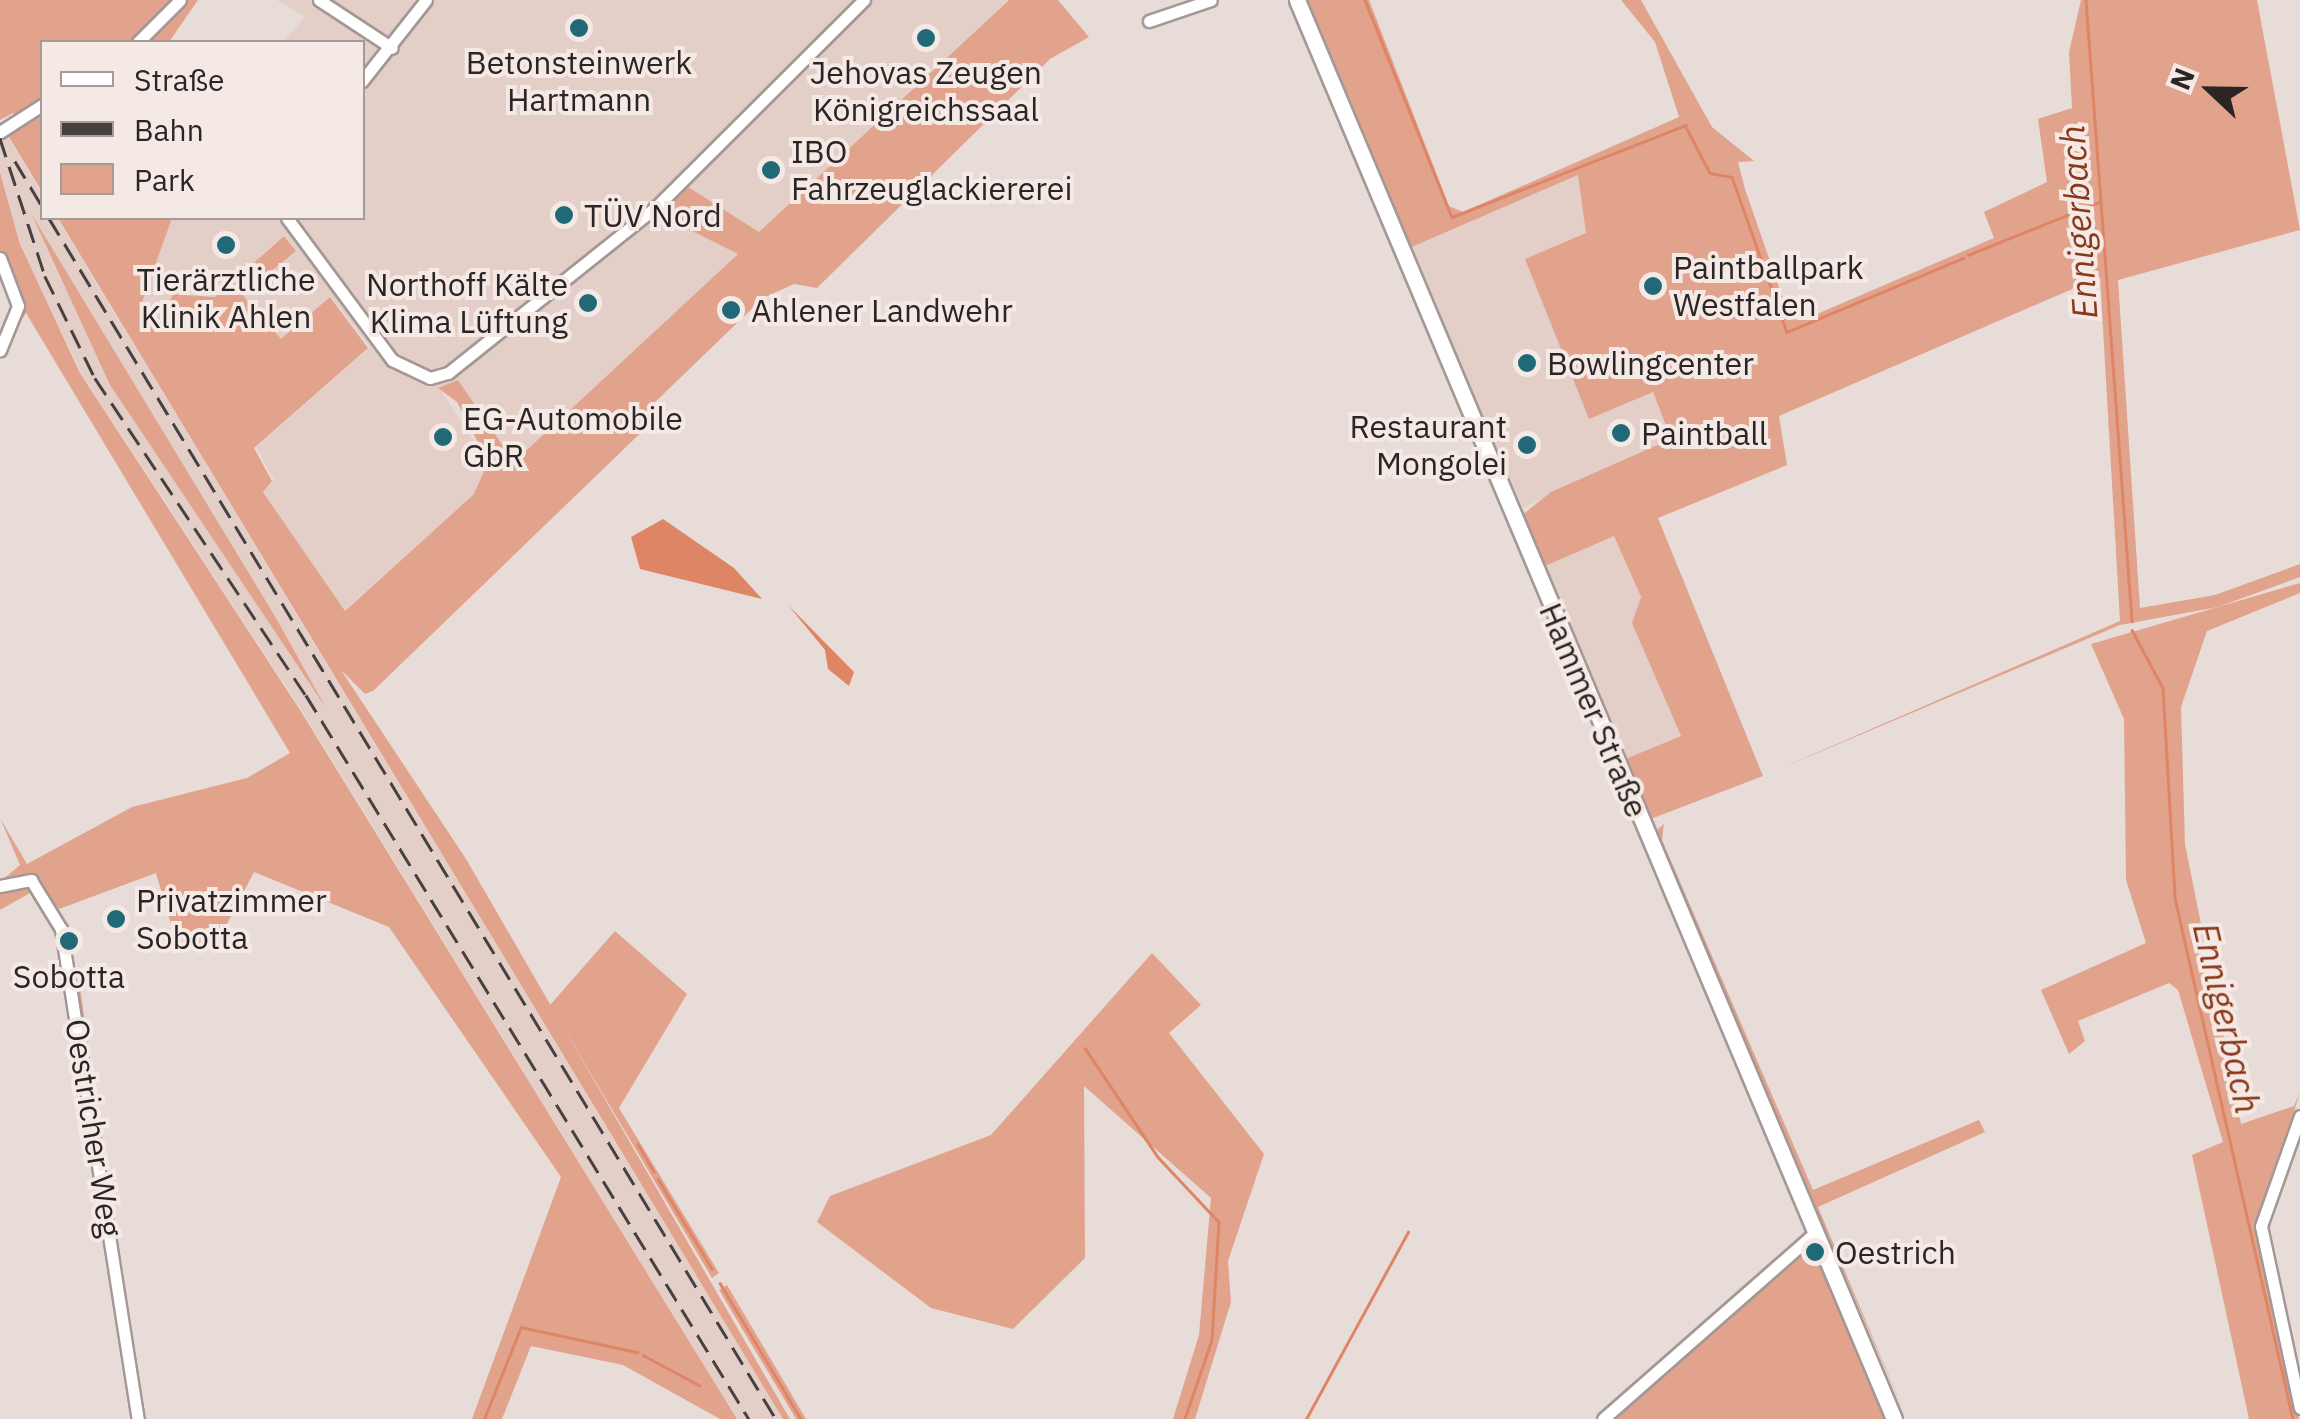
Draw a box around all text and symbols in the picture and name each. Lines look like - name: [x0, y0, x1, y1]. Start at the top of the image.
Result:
- marker: Betonsteinwerk Hartmann: [568, 17, 590, 39]
- marker: Jehovas Zeugen Königreichssaal: [915, 27, 937, 49]
- legend: [40, 40, 365, 220]
- north arrow: [2160, 40, 2260, 140]
- place label: Betonsteinwerk Hartmann: [466, 44, 692, 119]
- place label: Jehovas Zeugen Königreichssaal: [810, 54, 1042, 129]
- text: Straße: [134, 60, 225, 99]
- text: N: [2161, 62, 2203, 95]
- text: Bahn: [134, 110, 204, 149]
- water label: Ennigerbach: [2050, 124, 2106, 320]
- place label: IBO Fahrzeuglackiererei: [791, 133, 1072, 208]
- marker: IBO Fahrzeuglackiererei: [760, 159, 782, 181]
- text: Park: [134, 160, 195, 199]
- place label: TÜV Nord: [584, 196, 722, 234]
- marker: TÜV Nord: [553, 204, 575, 226]
- marker: Tierärztliche Klinik Ahlen: [215, 234, 237, 256]
- place label: Paintballpark Westfalen: [1673, 249, 1864, 324]
- place label: Tierärztliche Klinik Ahlen: [137, 261, 315, 336]
- place label: Northoff Kälte Klima Lüftung: [366, 266, 568, 341]
- marker: Paintballpark Westfalen: [1642, 275, 1664, 297]
- place label: Ahlener Landwehr: [751, 291, 1013, 329]
- marker: Northoff Kälte Klima Lüftung: [577, 292, 599, 314]
- marker: Ahlener Landwehr: [720, 299, 742, 321]
- place label: Bowlingcenter: [1547, 344, 1754, 382]
- marker: Bowlingcenter: [1516, 352, 1538, 374]
- place label: EG-Automobile GbR: [463, 400, 683, 475]
- place label: Restaurant Mongolei: [1349, 408, 1507, 483]
- place label: Paintball: [1641, 414, 1767, 452]
- marker: Paintball: [1610, 422, 1632, 444]
- marker: EG-Automobile GbR: [432, 426, 454, 448]
- marker: Restaurant Mongolei: [1516, 434, 1538, 456]
- street label: Hammer Straße: [1532, 597, 1656, 823]
- place label: Privatzimmer Sobotta: [136, 882, 327, 957]
- marker: Privatzimmer Sobotta: [105, 908, 127, 930]
- water label: Ennigerbach: [2185, 919, 2269, 1117]
- marker: Sobotta: [58, 930, 80, 952]
- place label: Sobotta: [13, 957, 125, 995]
- street label: Oestricher Weg: [58, 1016, 130, 1240]
- place label: Oestrich: [1835, 1233, 1956, 1271]
- marker: Oestrich: [1804, 1241, 1826, 1263]

